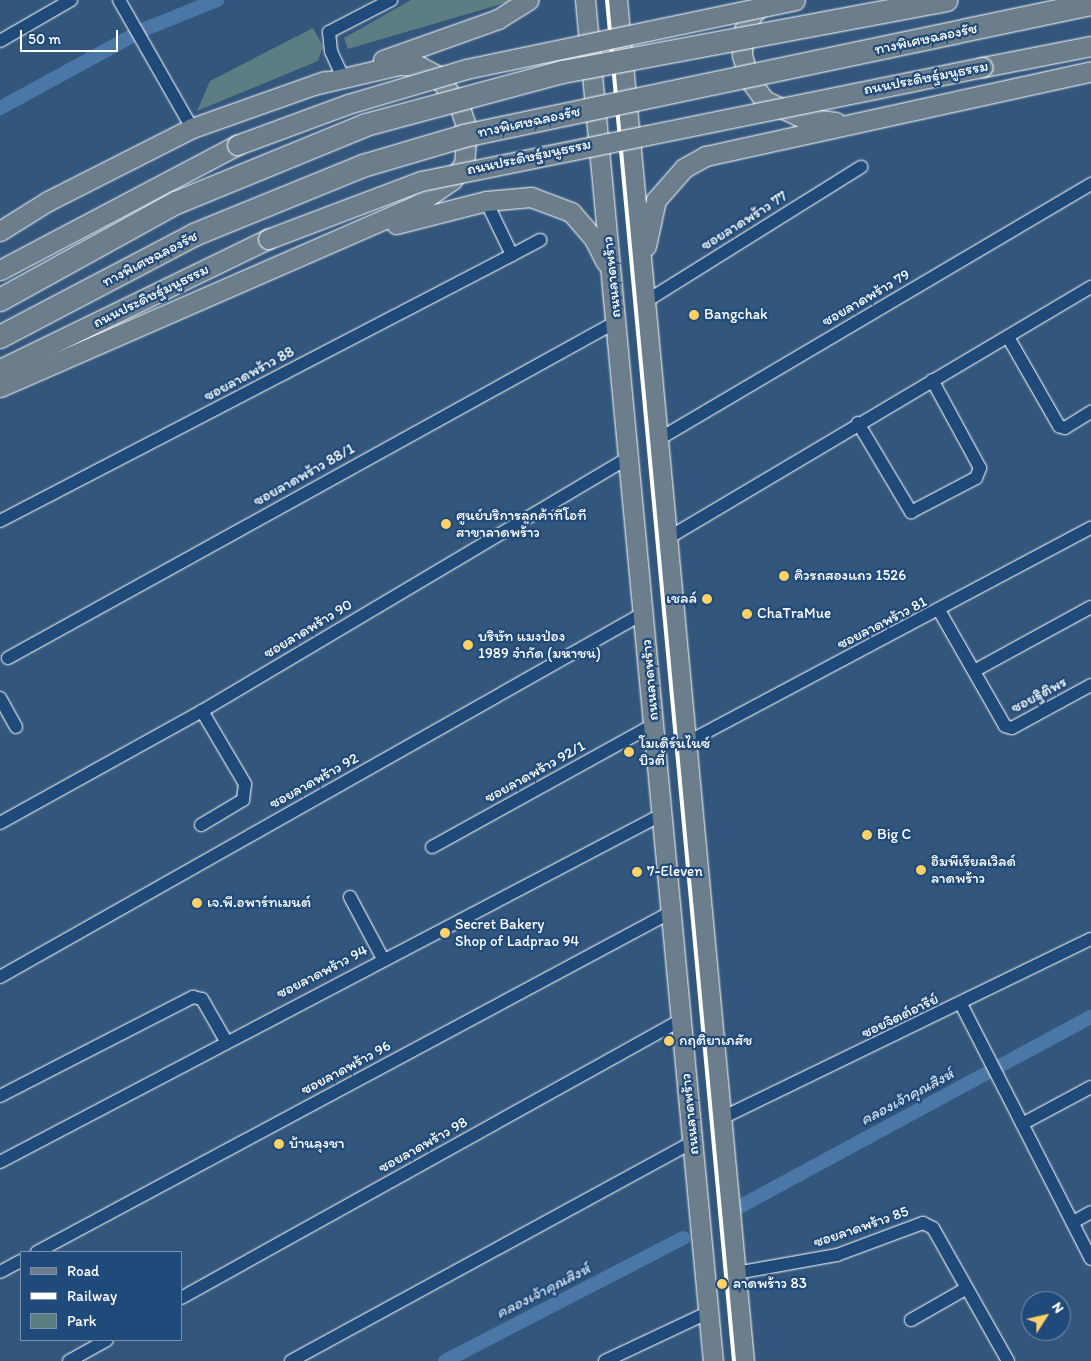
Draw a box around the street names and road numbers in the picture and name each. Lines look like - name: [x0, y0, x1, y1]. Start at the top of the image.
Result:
- street label: ทางพิเศษฉลองรัช: [873, 19, 979, 59]
- street label: ถนนประดิษฐ์มนูธรรม: [862, 57, 990, 99]
- street label: ทางพิเศษฉลองรัช: [476, 102, 582, 142]
- street label: ถนนประดิษฐ์มนูธรรม: [465, 135, 593, 179]
- street label: ซอยลาดพร้าว 77: [698, 187, 790, 255]
- street label: ทางพิเศษฉลองรัช: [99, 227, 201, 291]
- street label: ถนนลาดพร้าว: [599, 235, 625, 319]
- street label: ถนนประดิษฐ์มนูธรรม: [90, 260, 212, 332]
- street label: ซอยลาดพร้าว 79: [819, 266, 913, 330]
- street label: ซอยลาดพร้าว 88: [201, 343, 297, 405]
- street label: ซอยลาดพร้าว 88/1: [250, 440, 358, 510]
- street label: ซอยลาดพร้าว 81: [834, 593, 930, 653]
- street label: ซอยลาดพร้าว 90: [260, 595, 356, 663]
- street label: ถนนลาดพร้าว: [637, 639, 663, 721]
- street label: ซอยฐิติพร: [1008, 673, 1070, 717]
- street label: ซอยลาดพร้าว 92/1: [482, 737, 588, 807]
- street label: ซอยลาดพร้าว 92: [266, 749, 362, 813]
- street label: ซอยลาดพร้าว 94: [273, 941, 371, 1003]
- street label: ซอยจิตต์อารีย์: [859, 990, 941, 1042]
- street label: ซอยลาดพร้าว 96: [298, 1037, 394, 1099]
- street label: ถนนลาดพร้าว: [677, 1072, 703, 1156]
- street label: ซอยลาดพร้าว 98: [375, 1113, 471, 1177]
- street label: ซอยลาดพร้าว 85: [811, 1202, 911, 1252]

